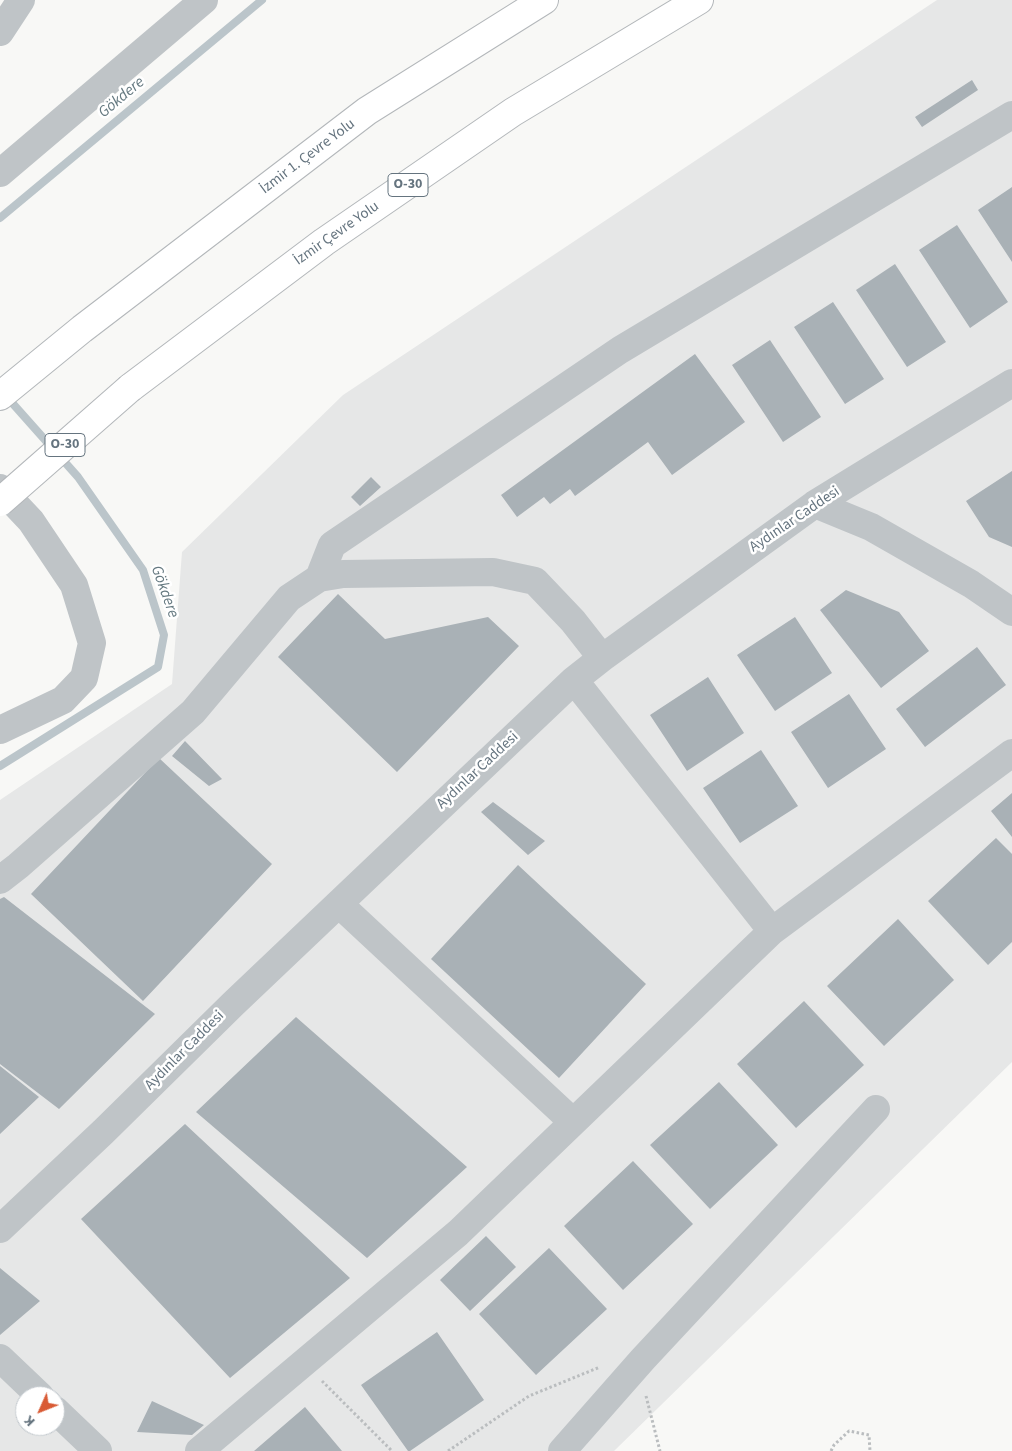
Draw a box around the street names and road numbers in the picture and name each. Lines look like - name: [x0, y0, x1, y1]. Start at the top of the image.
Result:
- street label: İzmir 1. Çevre Yolu: [257, 115, 359, 199]
- road number: O-30: [388, 174, 428, 196]
- street label: İzmir Çevre Yolu: [291, 198, 383, 270]
- road number: O-30: [45, 434, 85, 456]
- street label: Aydınlar Caddesi: [746, 483, 844, 557]
- street label: Aydınlar Caddesi: [433, 729, 523, 813]
- street label: Aydınlar Caddesi: [142, 1008, 228, 1094]

